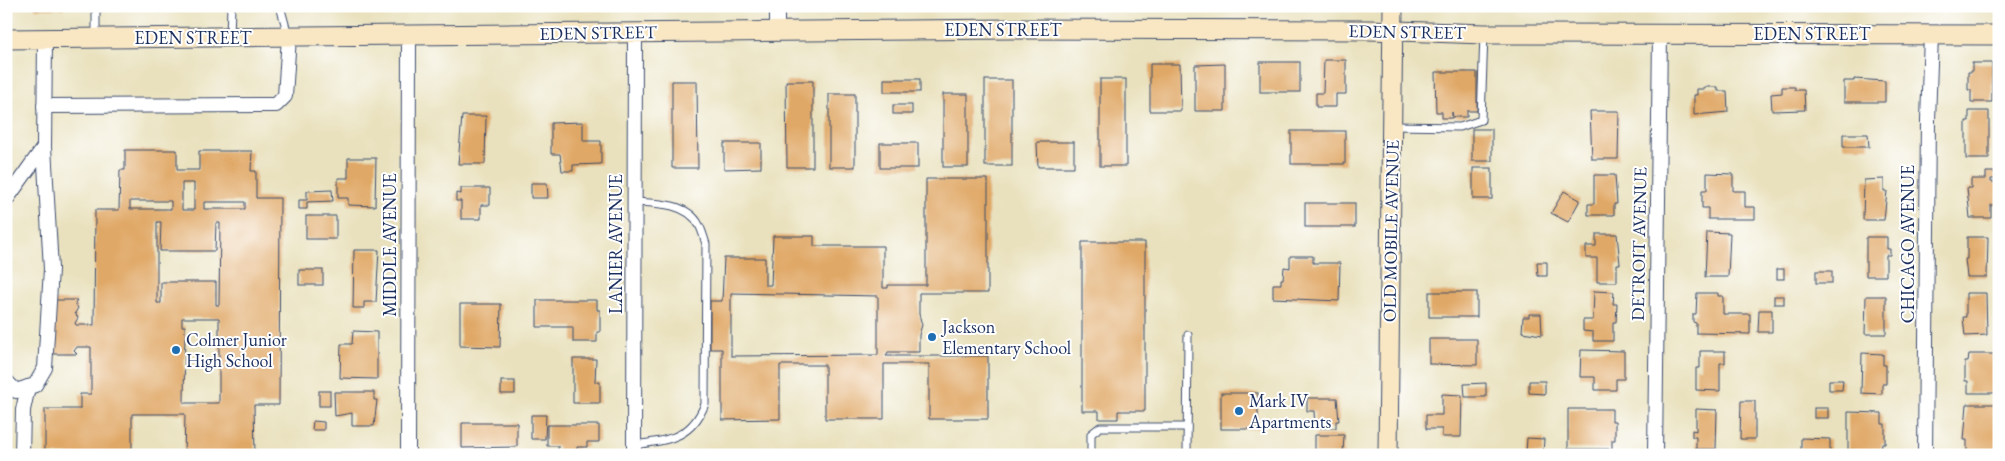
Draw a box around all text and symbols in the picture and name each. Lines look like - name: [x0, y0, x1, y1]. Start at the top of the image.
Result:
- street label: EDEN STREET: [944, 18, 1063, 41]
- street label: EDEN STREET: [1348, 19, 1467, 44]
- street label: EDEN STREET: [539, 20, 658, 45]
- street label: EDEN STREET: [1753, 22, 1872, 45]
- street label: EDEN STREET: [134, 26, 253, 49]
- street label: OLD MOBILE AVENUE: [1377, 140, 1404, 322]
- street label: CHICAGO AVENUE: [1896, 165, 1919, 323]
- street label: DETROIT AVENUE: [1626, 167, 1651, 321]
- street label: MIDDLE AVENUE: [378, 173, 401, 317]
- street label: LANIER AVENUE: [604, 174, 627, 314]
- place label: Jackson Elementary School: [940, 315, 1071, 359]
- place label: Colmer Junior High School: [186, 328, 287, 372]
- marker: Jackson Elementary School: [926, 331, 938, 343]
- marker: Colmer Junior High School: [170, 344, 182, 356]
- place label: Mark IV Apartments: [1248, 389, 1331, 433]
- marker: Mark IV Apartments: [1233, 405, 1245, 417]

